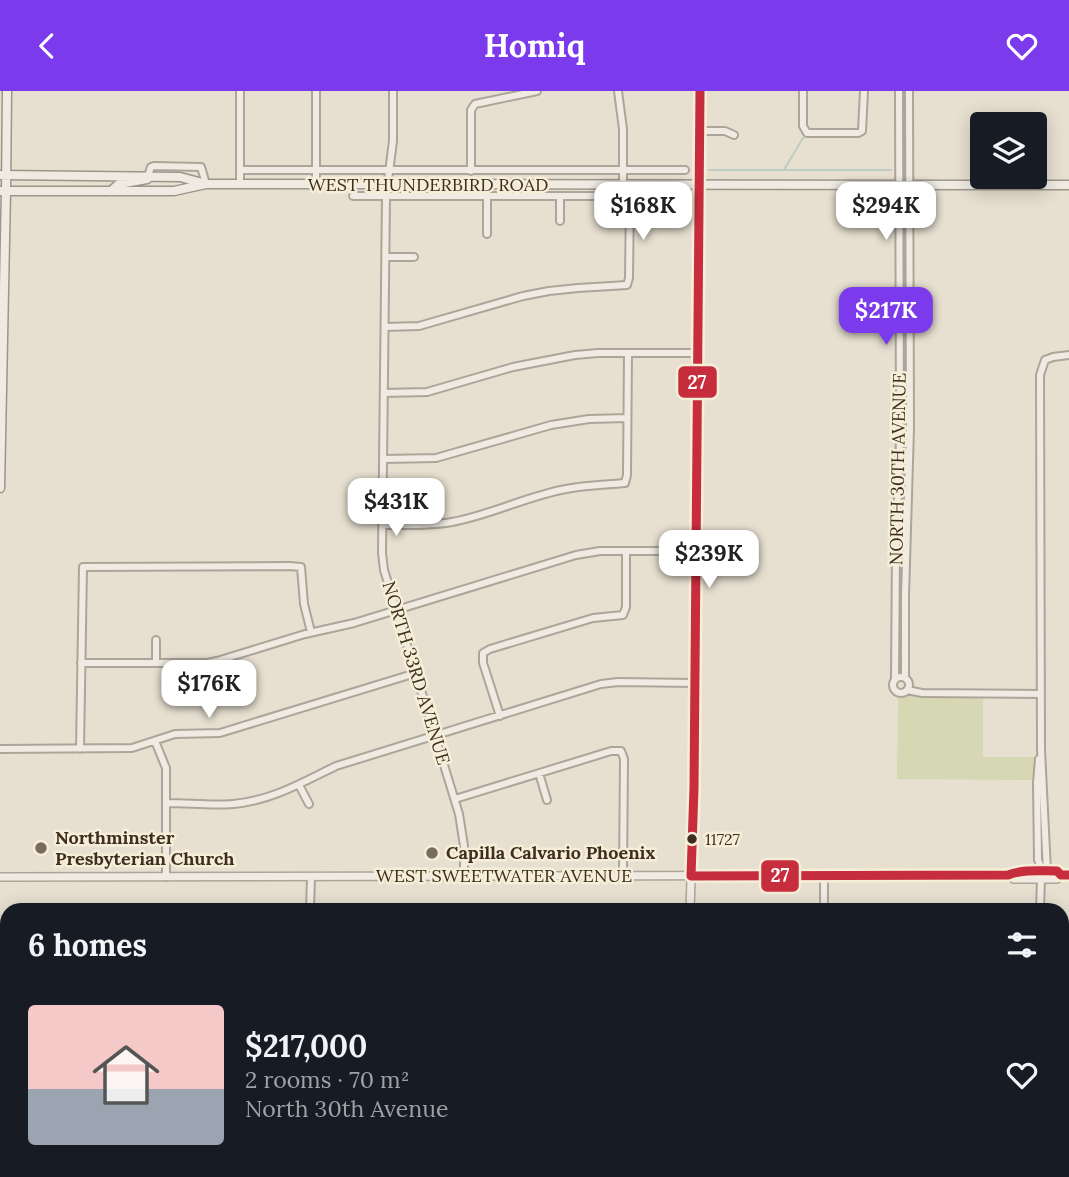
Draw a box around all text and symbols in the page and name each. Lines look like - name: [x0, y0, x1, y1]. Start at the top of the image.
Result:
- text: Homiq: [484, 25, 585, 66]
- icon: back: [28, 27, 66, 65]
- icon: heart: [1003, 27, 1041, 65]
- map controls: [970, 112, 1047, 189]
- button: layers: [970, 112, 1047, 189]
- street label: WEST THUNDERBIRD ROAD: [308, 173, 548, 196]
- pin: $168K: [594, 183, 692, 242]
- pin: $294K: [837, 183, 935, 242]
- text: $168K: [610, 190, 676, 219]
- text: $294K: [852, 190, 920, 219]
- pin: $217K: [837, 287, 935, 347]
- text: $217K: [855, 295, 917, 324]
- line badge: 27: [677, 365, 718, 399]
- text: 27: [687, 370, 707, 394]
- street label: NORTH 30TH AVENUE: [884, 372, 911, 566]
- pin: $431K: [347, 479, 445, 538]
- text: $431K: [364, 486, 428, 515]
- pin: $239K: [660, 531, 758, 590]
- text: $239K: [675, 538, 743, 567]
- street label: NORTH 33RD AVENUE: [378, 578, 455, 767]
- pin: $176K: [160, 661, 258, 720]
- text: $176K: [177, 668, 241, 697]
- place label: Northminster Presbyterian Church: [55, 826, 234, 870]
- place label: 11727: [705, 829, 741, 849]
- marker: 11727: [685, 832, 699, 846]
- marker: Northminster Presbyterian Church: [33, 840, 49, 856]
- place label: Capilla Calvario Phoenix: [446, 841, 656, 864]
- marker: Capilla Calvario Phoenix: [424, 845, 440, 861]
- line badge: 27: [760, 859, 800, 893]
- text: 27: [770, 863, 790, 887]
- street label: WEST SWEETWATER AVENUE: [376, 864, 632, 887]
- text: 6 homes: [28, 926, 147, 964]
- icon: filters: [1003, 926, 1041, 964]
- text: $217,000: [245, 1027, 367, 1065]
- icon: home: [84, 1033, 168, 1117]
- icon: heart: [1003, 1056, 1041, 1094]
- text: 2 rooms · 70 m²: [245, 1065, 410, 1094]
- text: North 30th Avenue: [245, 1094, 448, 1123]

